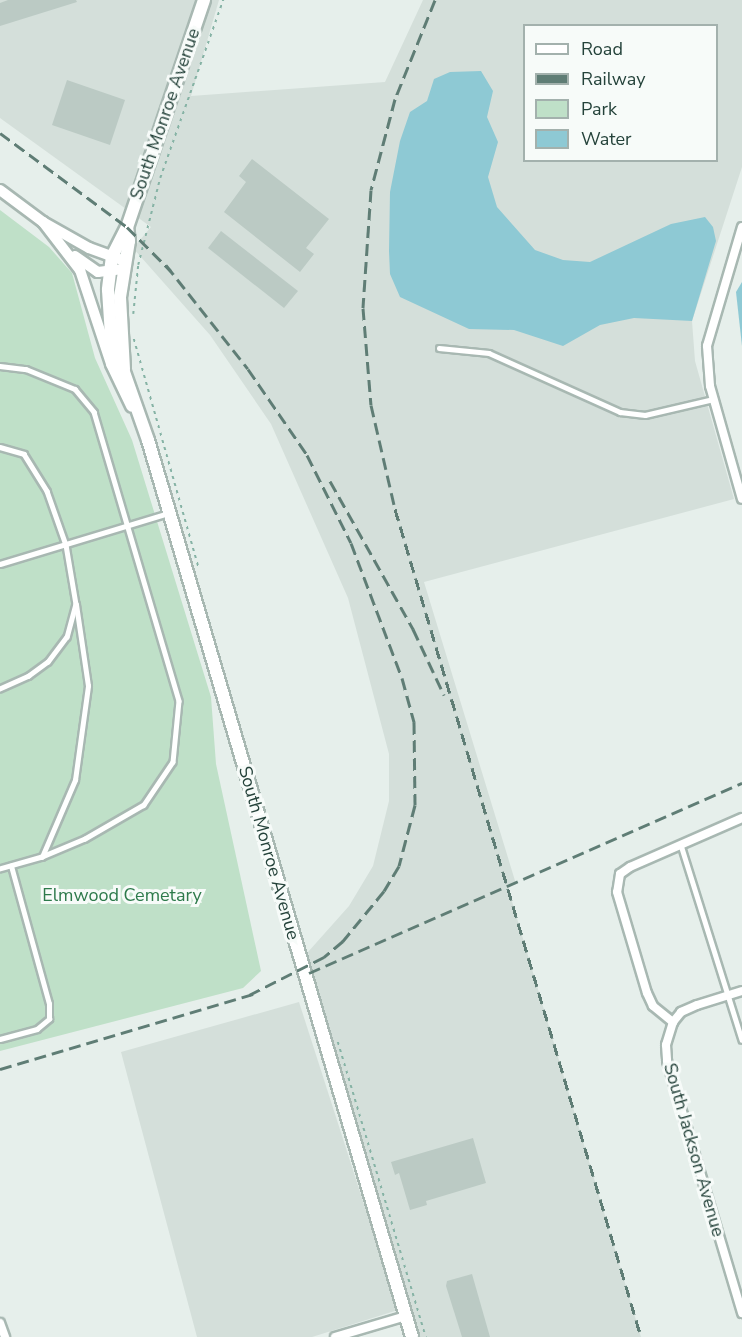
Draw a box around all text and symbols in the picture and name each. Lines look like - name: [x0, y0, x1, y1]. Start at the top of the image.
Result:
- legend: [523, 24, 718, 162]
- street label: South Monroe Avenue: [126, 26, 204, 202]
- text: Road: [581, 37, 623, 61]
- text: Railway: [581, 67, 646, 91]
- text: Park: [581, 97, 617, 121]
- text: Water: [581, 127, 632, 151]
- street label: South Monroe Avenue: [234, 764, 304, 942]
- park label: Elmwood Cemetary: [42, 884, 202, 906]
- street label: South Jackson Avenue: [659, 1061, 729, 1239]

